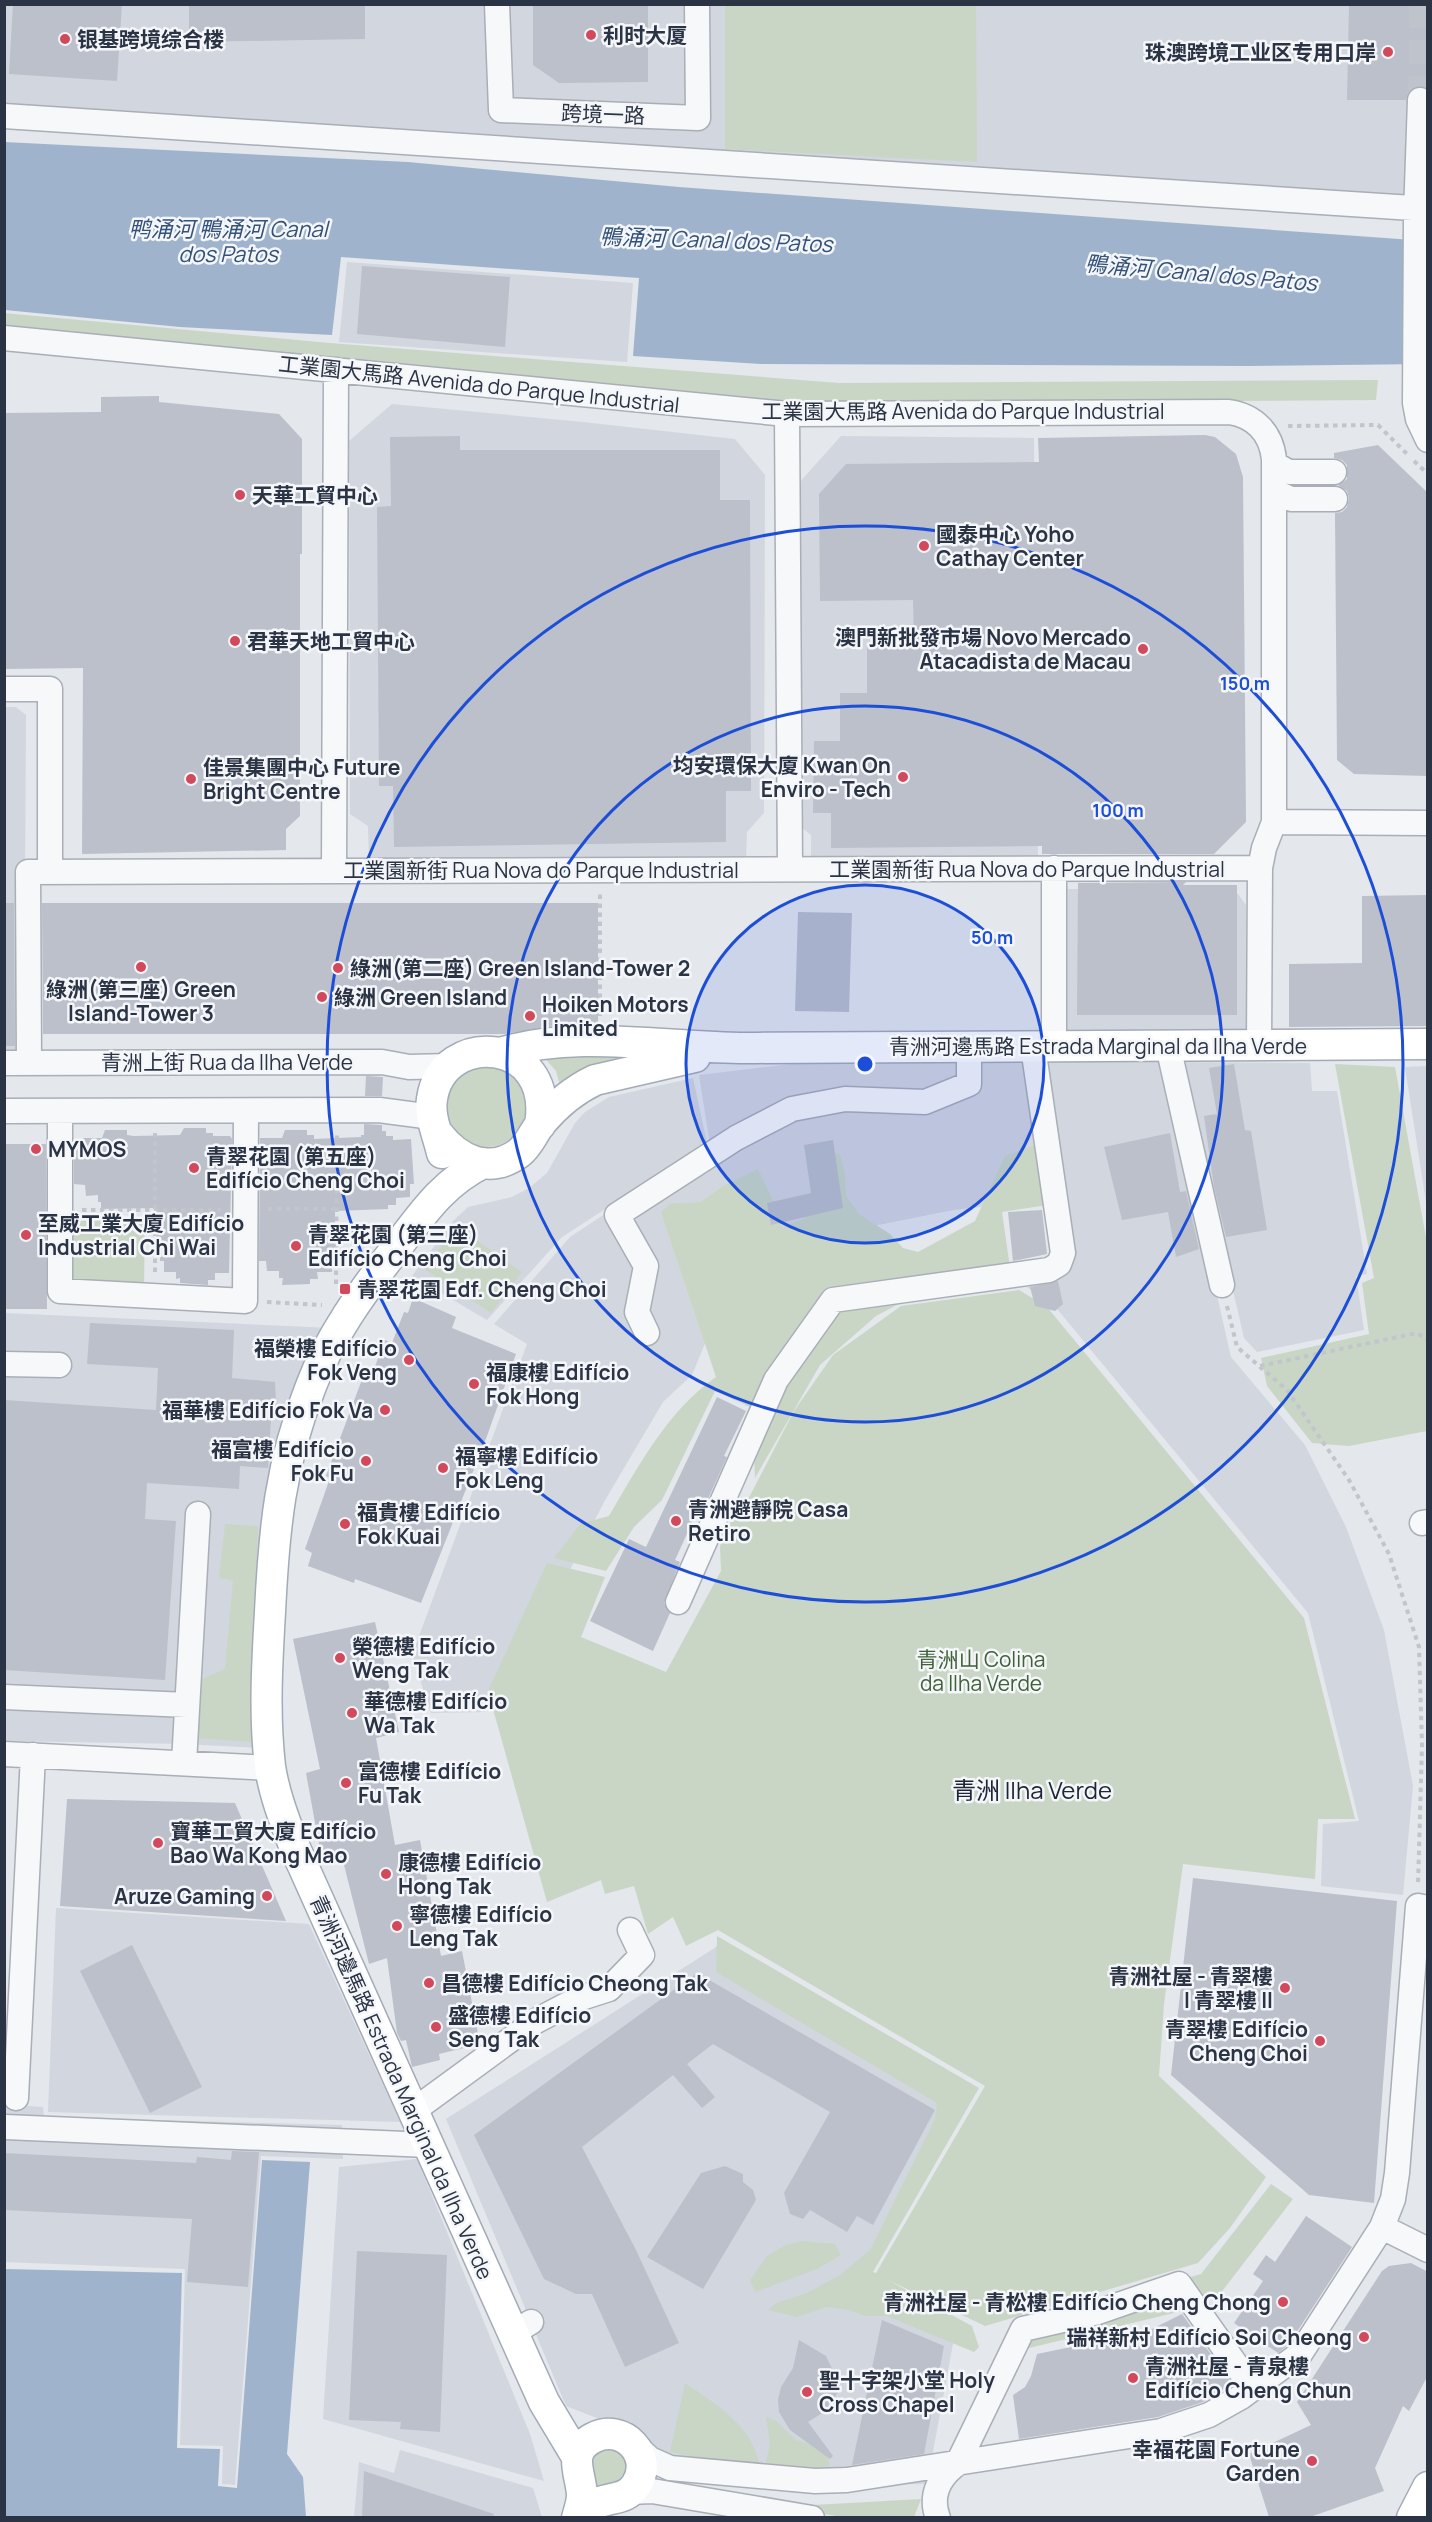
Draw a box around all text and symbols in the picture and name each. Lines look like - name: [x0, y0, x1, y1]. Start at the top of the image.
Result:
- place label: 利时大厦: [603, 21, 687, 49]
- place label: 银基跨境综合楼: [77, 25, 224, 53]
- marker: 利时大厦: [584, 28, 598, 42]
- marker: 银基跨境综合楼: [58, 32, 72, 46]
- place label: 珠澳跨境工业区专用口岸: [1145, 38, 1376, 66]
- marker: 珠澳跨境工业区专用口岸: [1381, 45, 1395, 59]
- street label: 跨境一路: [561, 99, 645, 129]
- water label: 鸭涌河 鴨涌河 Canal dos Patos: [128, 214, 330, 269]
- water label: 鴨涌河 Canal dos Patos: [599, 221, 834, 259]
- water label: 鴨涌河 Canal dos Patos: [1084, 248, 1320, 298]
- street label: 工業園大馬路 Avenida do Parque Industrial: [277, 349, 681, 419]
- street label: 工業園大馬路 Avenida do Parque Industrial: [761, 397, 1165, 425]
- place label: 天華工貿中心: [252, 481, 378, 509]
- marker: 天華工貿中心: [233, 488, 247, 502]
- place label: 國泰中心 Yoho Cathay Center: [936, 520, 1084, 572]
- marker: 國泰中心 Yoho Cathay Center: [917, 539, 931, 553]
- place label: 澳門新批發市場 Novo Mercado Atacadista de Macau: [835, 623, 1131, 675]
- place label: 君華天地工貿中心: [247, 627, 415, 655]
- marker: 君華天地工貿中心: [228, 634, 242, 648]
- marker: 澳門新批發市場 Novo Mercado Atacadista de Macau: [1136, 642, 1150, 656]
- text: 150 m: [1220, 671, 1270, 695]
- place label: 均安環保大廈 Kwan On Enviro - Tech: [673, 751, 891, 803]
- place label: 佳景集團中心 Future Bright Centre: [203, 753, 400, 805]
- marker: 均安環保大廈 Kwan On Enviro - Tech: [896, 770, 910, 784]
- marker: 佳景集團中心 Future Bright Centre: [184, 772, 198, 786]
- text: 100 m: [1092, 798, 1144, 822]
- street label: 工業園新街 Rua Nova do Parque Industrial: [829, 855, 1225, 883]
- street label: 工業園新街 Rua Nova do Parque Industrial: [343, 856, 739, 884]
- text: 50 m: [971, 925, 1013, 949]
- place label: 綠洲(第二座) Green Island-Tower 2: [350, 954, 690, 982]
- marker: 綠洲(第三座) Green Island-Tower 3: [134, 960, 148, 974]
- marker: 綠洲(第二座) Green Island-Tower 2: [331, 961, 345, 975]
- place label: 綠洲(第三座) Green Island-Tower 3: [46, 975, 236, 1027]
- place label: 綠洲 Green Island: [334, 983, 507, 1011]
- marker: 綠洲 Green Island: [315, 990, 329, 1004]
- place label: Hoiken Motors Limited: [542, 990, 689, 1042]
- marker: Hoiken Motors Limited: [523, 1009, 537, 1023]
- street label: 青洲河邊馬路 Estrada Marginal da Ilha Verde: [889, 1032, 1307, 1060]
- street label: 青洲上街 Rua da Ilha Verde: [101, 1048, 353, 1076]
- centre of rings: [855, 1054, 875, 1074]
- place label: MYMOS: [48, 1135, 126, 1163]
- marker: MYMOS: [29, 1142, 43, 1156]
- place label: 青翠花園 (第五座) Edifício Cheng Choi: [206, 1142, 405, 1194]
- marker: 青翠花園 (第五座) Edifício Cheng Choi: [187, 1161, 201, 1175]
- place label: 至威工業大廈 Edifício Industrial Chi Wai: [38, 1209, 244, 1261]
- place label: 青翠花園 (第三座) Edifício Cheng Choi: [308, 1220, 507, 1272]
- marker: 至威工業大廈 Edifício Industrial Chi Wai: [19, 1228, 33, 1242]
- marker: 青翠花園 (第三座) Edifício Cheng Choi: [289, 1239, 303, 1253]
- place label: 青翠花園 Edf. Cheng Choi: [357, 1275, 607, 1303]
- marker: 青翠花園 Edf. Cheng Choi: [338, 1282, 352, 1296]
- place label: 福榮樓 Edifício Fok Veng: [254, 1334, 397, 1386]
- marker: 福榮樓 Edifício Fok Veng: [402, 1353, 416, 1367]
- place label: 福康樓 Edifício Fok Hong: [486, 1358, 629, 1410]
- marker: 福康樓 Edifício Fok Hong: [467, 1377, 481, 1391]
- place label: 福華樓 Edifício Fok Va: [162, 1396, 373, 1424]
- marker: 福華樓 Edifício Fok Va: [378, 1403, 392, 1417]
- place label: 福富樓 Edifício Fok Fu: [211, 1435, 354, 1487]
- place label: 福寧樓 Edifício Fok Leng: [455, 1442, 598, 1494]
- marker: 福富樓 Edifício Fok Fu: [359, 1454, 373, 1468]
- marker: 福寧樓 Edifício Fok Leng: [436, 1461, 450, 1475]
- place label: 青洲避靜院 Casa Retiro: [688, 1495, 848, 1547]
- place label: 福貴樓 Edifício Fok Kuai: [357, 1498, 500, 1550]
- marker: 青洲避靜院 Casa Retiro: [669, 1514, 683, 1528]
- marker: 福貴樓 Edifício Fok Kuai: [338, 1517, 352, 1531]
- place label: 榮德樓 Edifício Weng Tak: [352, 1632, 495, 1684]
- park label: 青洲山 Colina da Ilha Verde: [917, 1645, 1045, 1697]
- marker: 榮德樓 Edifício Weng Tak: [333, 1651, 347, 1665]
- place label: 華德樓 Edifício Wa Tak: [364, 1687, 507, 1739]
- marker: 華德樓 Edifício Wa Tak: [345, 1706, 359, 1720]
- place label: 富德樓 Edifício Fu Tak: [358, 1757, 501, 1809]
- district label: 青洲 Ilha Verde: [952, 1773, 1112, 1806]
- marker: 富德樓 Edifício Fu Tak: [339, 1776, 353, 1790]
- place label: 寶華工貿大廈 Edifício Bao Wa Kong Mao: [170, 1817, 376, 1869]
- marker: 寶華工貿大廈 Edifício Bao Wa Kong Mao: [151, 1836, 165, 1850]
- place label: 康德樓 Edifício Hong Tak: [398, 1848, 541, 1900]
- marker: 康德樓 Edifício Hong Tak: [379, 1867, 393, 1881]
- place label: Aruze Gaming: [114, 1882, 255, 1910]
- marker: Aruze Gaming: [260, 1889, 274, 1903]
- street label: 青洲河邊馬路 Estrada Marginal da Ilha Verde: [304, 1890, 500, 2284]
- place label: 寧德樓 Edifício Leng Tak: [409, 1900, 552, 1952]
- marker: 寧德樓 Edifício Leng Tak: [390, 1919, 404, 1933]
- place label: 青洲社屋 - 青翠樓 I 青翠樓 II: [1109, 1962, 1273, 2014]
- place label: 昌德樓 Edifício Cheong Tak: [441, 1969, 708, 1997]
- marker: 昌德樓 Edifício Cheong Tak: [422, 1976, 436, 1990]
- marker: 青洲社屋 - 青翠樓 I 青翠樓 II: [1278, 1981, 1292, 1995]
- place label: 盛德樓 Edifício Seng Tak: [448, 2001, 591, 2053]
- place label: 青翠樓 Edifício Cheng Choi: [1165, 2015, 1308, 2067]
- marker: 盛德樓 Edifício Seng Tak: [429, 2020, 443, 2034]
- marker: 青翠樓 Edifício Cheng Choi: [1313, 2034, 1327, 2048]
- place label: 青洲社屋 - 青松樓 Edifício Cheng Chong: [884, 2288, 1271, 2316]
- marker: 青洲社屋 - 青松樓 Edifício Cheng Chong: [1276, 2295, 1290, 2309]
- place label: 瑞祥新村 Edifício Soi Cheong: [1066, 2323, 1352, 2351]
- marker: 瑞祥新村 Edifício Soi Cheong: [1357, 2330, 1371, 2344]
- place label: 青洲社屋 - 青泉樓 Edifício Cheng Chun: [1145, 2352, 1351, 2404]
- place label: 聖十字架小堂 Holy Cross Chapel: [819, 2366, 995, 2418]
- marker: 青洲社屋 - 青泉樓 Edifício Cheng Chun: [1126, 2371, 1140, 2385]
- marker: 聖十字架小堂 Holy Cross Chapel: [800, 2385, 814, 2399]
- place label: 幸福花園 Fortune Garden: [1132, 2435, 1300, 2487]
- marker: 幸福花園 Fortune Garden: [1305, 2454, 1319, 2468]

